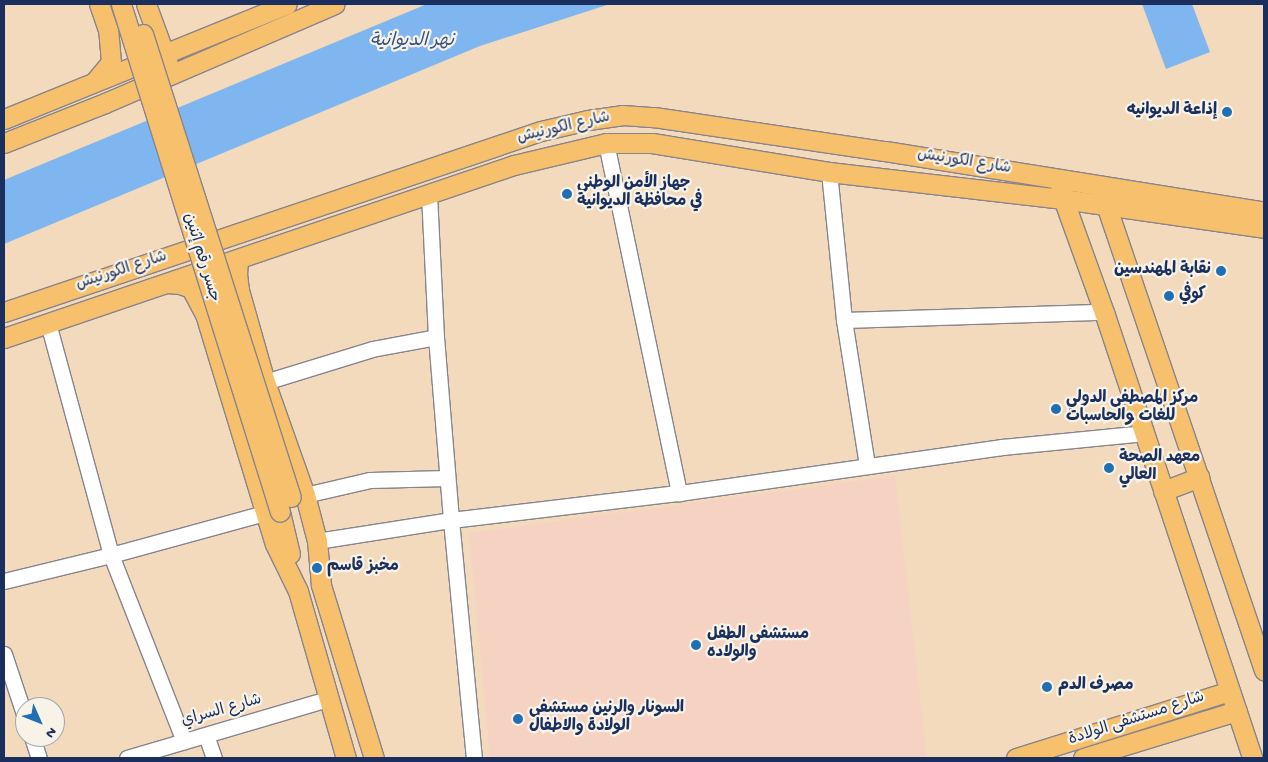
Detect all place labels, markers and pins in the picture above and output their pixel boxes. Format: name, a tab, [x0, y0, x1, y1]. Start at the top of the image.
place label: إذاعة الديوانيه	[1127, 102, 1217, 122]
marker: إذاعة الديوانيه	[1221, 106, 1233, 118]
place label: جهاز الأمن الوطني في محافظة الديوانية	[577, 175, 703, 213]
marker: جهاز الأمن الوطني في محافظة الديوانية	[561, 188, 573, 200]
place label: نقابة المهندسين	[1114, 261, 1211, 281]
marker: نقابة المهندسين	[1215, 265, 1227, 277]
place label: كوفي	[1179, 286, 1206, 306]
marker: كوفي	[1163, 290, 1175, 302]
place label: مركز المصطفى الدولي للغات والحاسبات	[1066, 390, 1198, 428]
marker: مركز المصطفى الدولي للغات والحاسبات	[1050, 403, 1062, 415]
place label: معهد الصحة العالي	[1119, 449, 1200, 487]
marker: معهد الصحة العالي	[1103, 462, 1115, 474]
place label: مخبز قاسم	[327, 558, 399, 578]
marker: مخبز قاسم	[311, 562, 323, 574]
place label: مستشفى الطفل والولاده	[707, 626, 809, 664]
marker: مستشفى الطفل والولاده	[689, 638, 703, 652]
place label: مصرف الدم	[1058, 677, 1133, 697]
marker: مصرف الدم	[1040, 680, 1054, 694]
place label: السونار والرنين مستشفى الولادة والاطفال	[529, 700, 684, 738]
marker: السونار والرنين مستشفى الولادة والاطفال	[511, 712, 525, 726]

